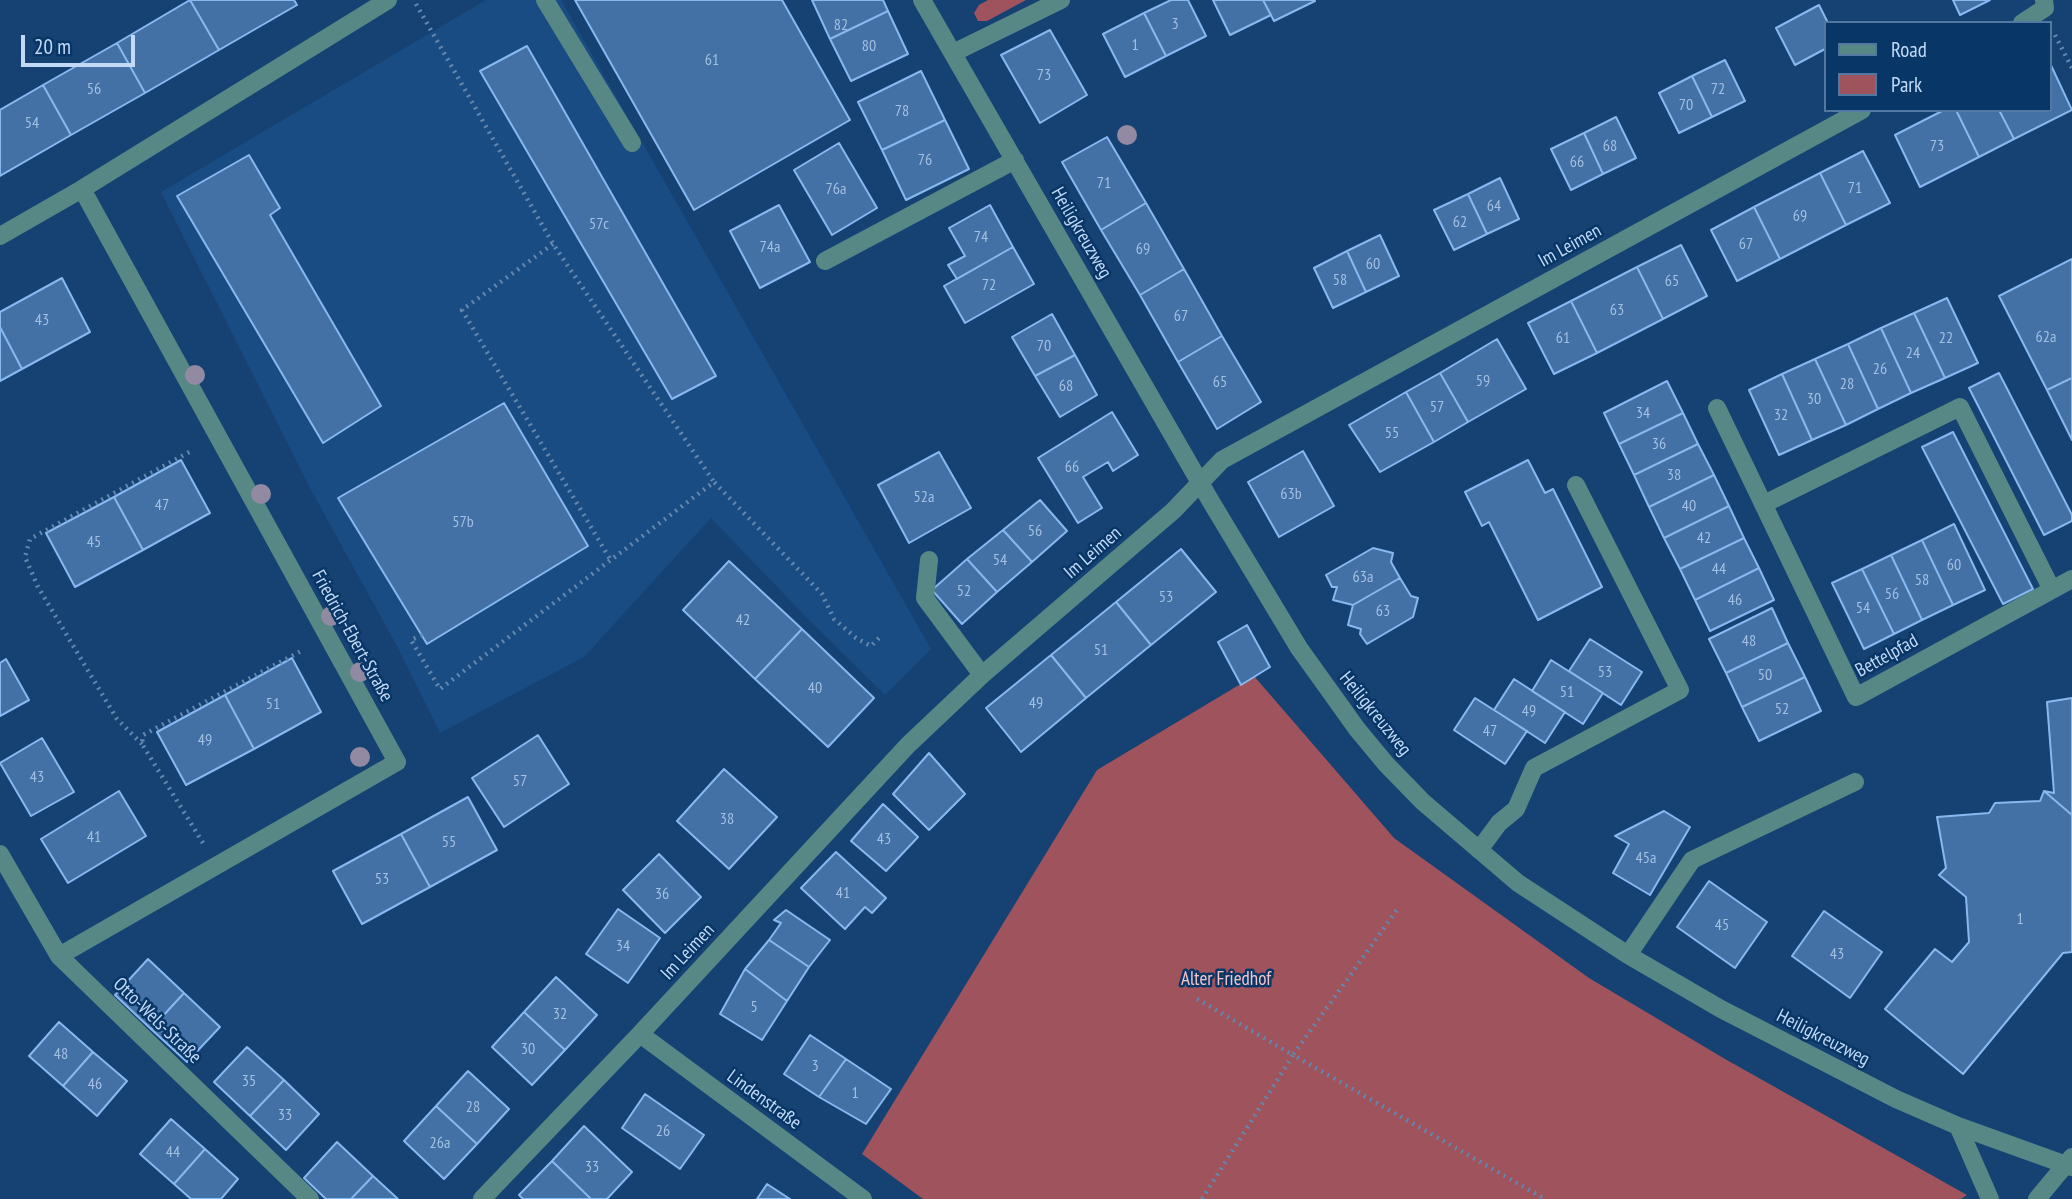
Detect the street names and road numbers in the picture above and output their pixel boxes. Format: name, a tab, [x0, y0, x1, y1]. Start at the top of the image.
street label: Heiligkreuzweg	[1046, 183, 1116, 283]
street label: Im Leimen	[1535, 219, 1605, 273]
street label: Im Leimen	[1060, 522, 1126, 584]
street label: Friedrich-Ebert-Straße	[306, 566, 398, 706]
street label: Bettelpfad	[1852, 630, 1922, 682]
street label: Heiligkreuzweg	[1334, 667, 1416, 761]
street label: Im Leimen	[656, 919, 720, 985]
street label: Otto-Wels-Straße	[108, 973, 206, 1069]
street label: Heiligkreuzweg	[1773, 1005, 1873, 1071]
street label: Lindenstraße	[722, 1065, 806, 1135]

